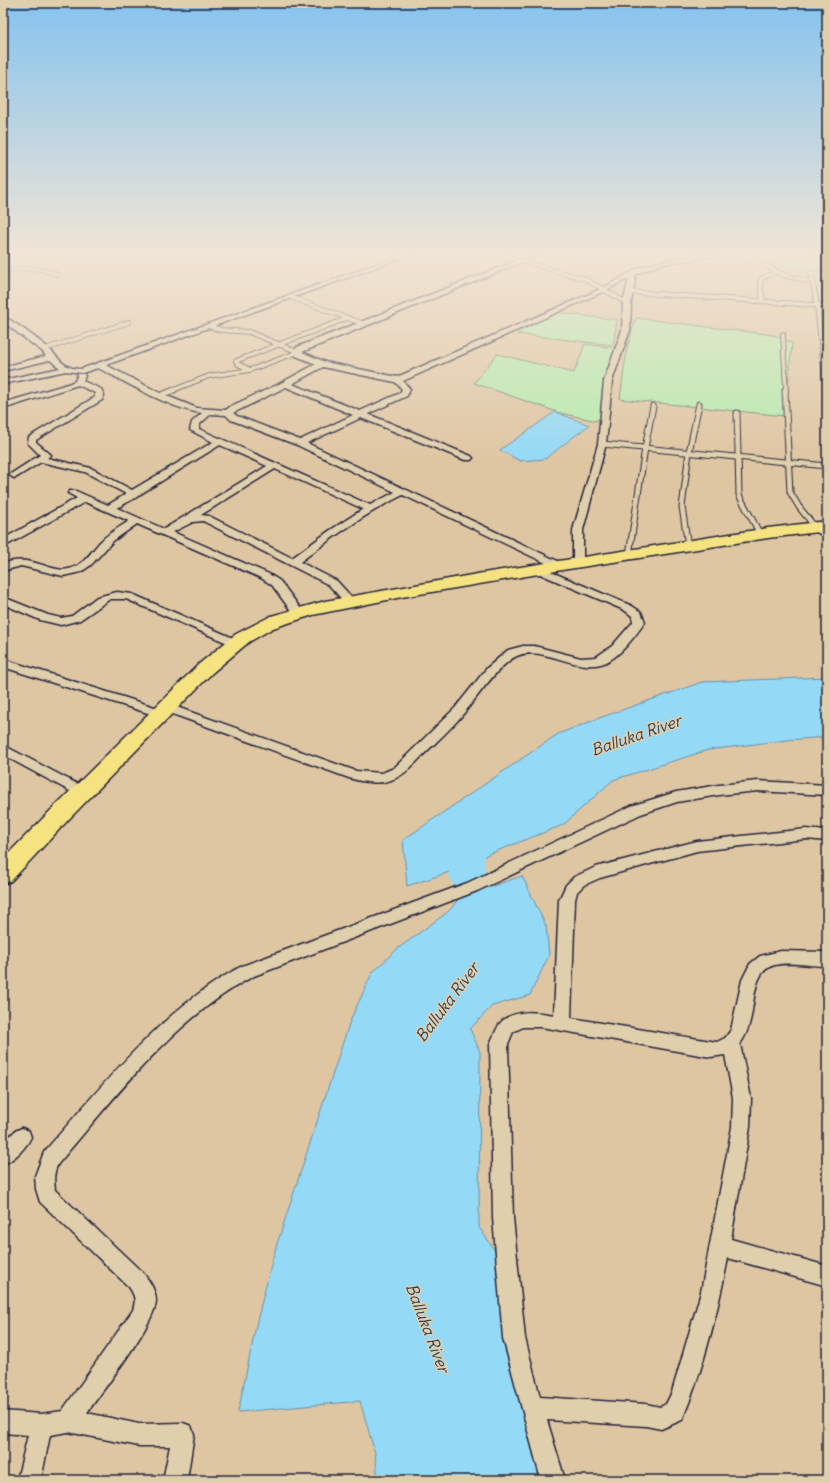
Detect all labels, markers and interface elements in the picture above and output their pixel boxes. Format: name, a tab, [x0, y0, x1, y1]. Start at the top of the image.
water label: Balluka River	[588, 709, 686, 760]
water label: Balluka River	[411, 957, 485, 1045]
water label: Balluka River	[402, 1281, 455, 1378]

